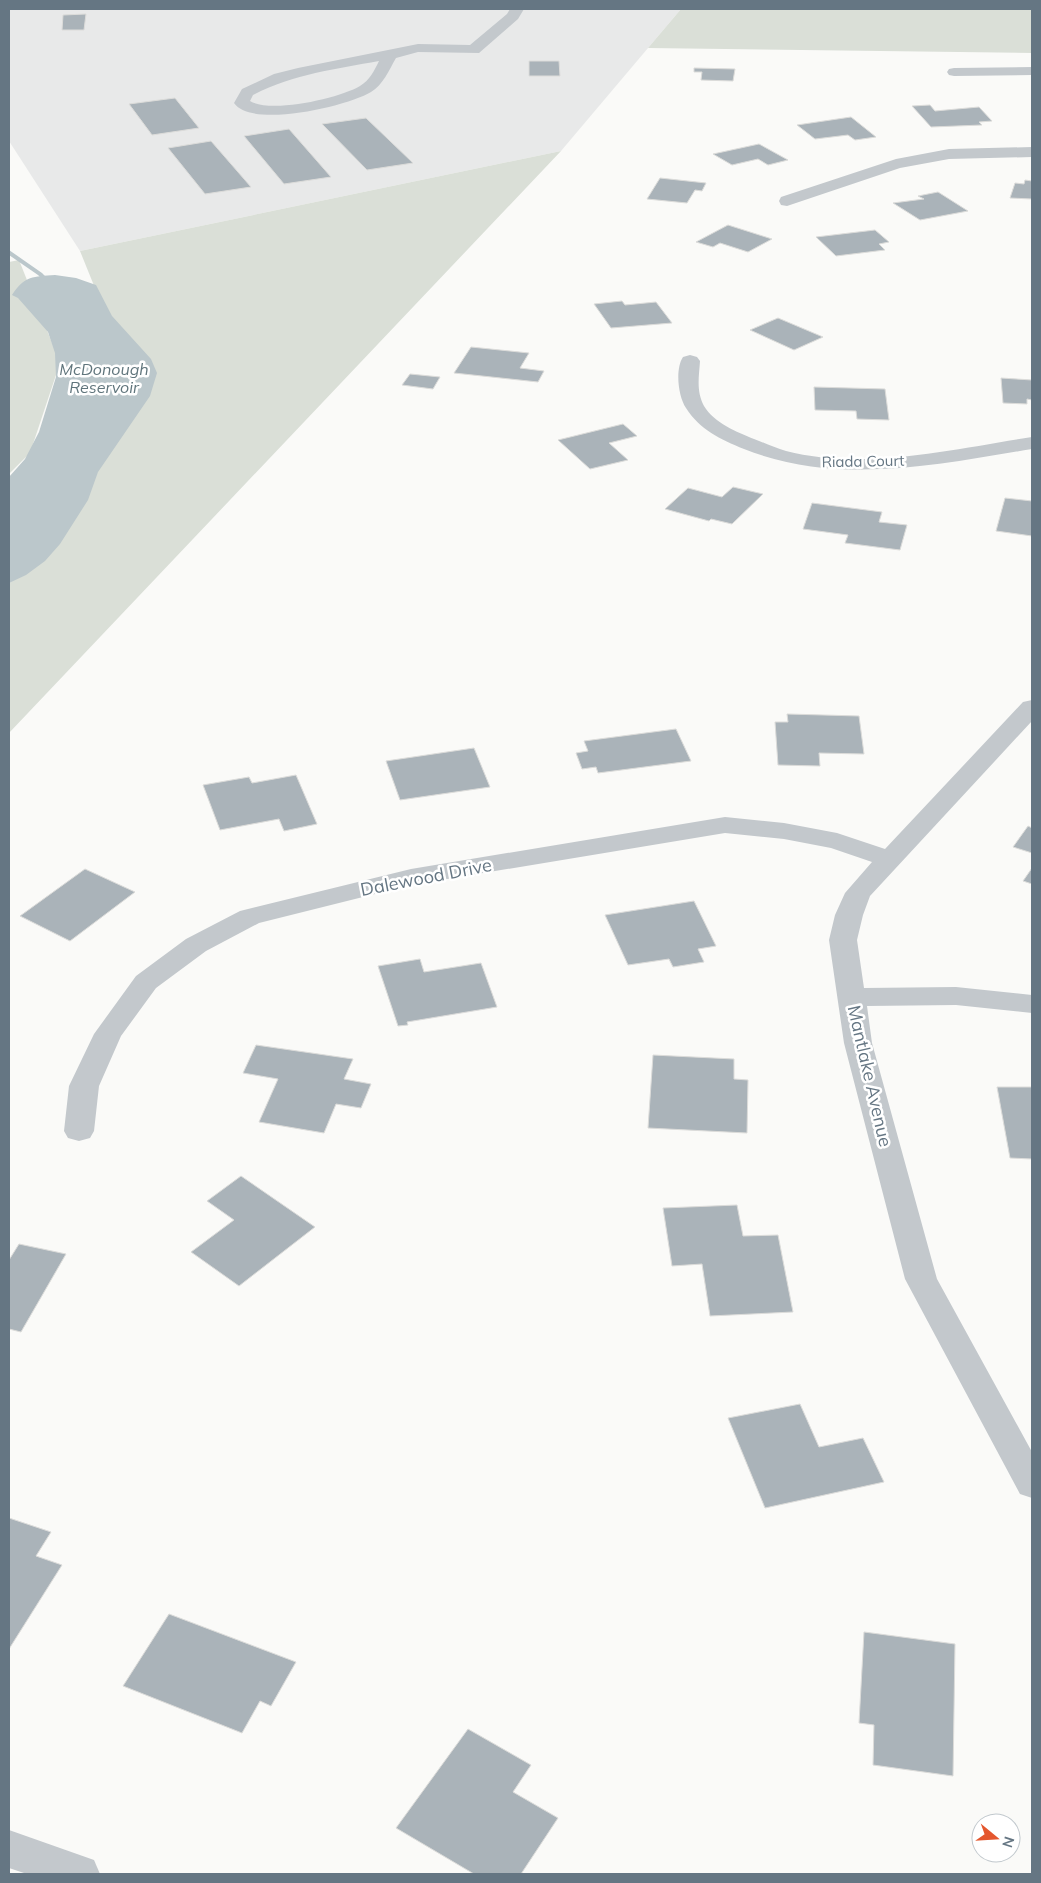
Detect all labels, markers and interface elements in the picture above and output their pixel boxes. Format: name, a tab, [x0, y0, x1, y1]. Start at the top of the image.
water label: McDonough Reservoir	[59, 359, 149, 397]
street label: Riada Court	[821, 451, 905, 471]
street label: Dalewood Drive	[358, 853, 494, 901]
street label: Mantlake Avenue	[843, 1003, 897, 1149]
north arrow	[971, 1813, 1021, 1863]
text: N	[998, 1834, 1019, 1850]

